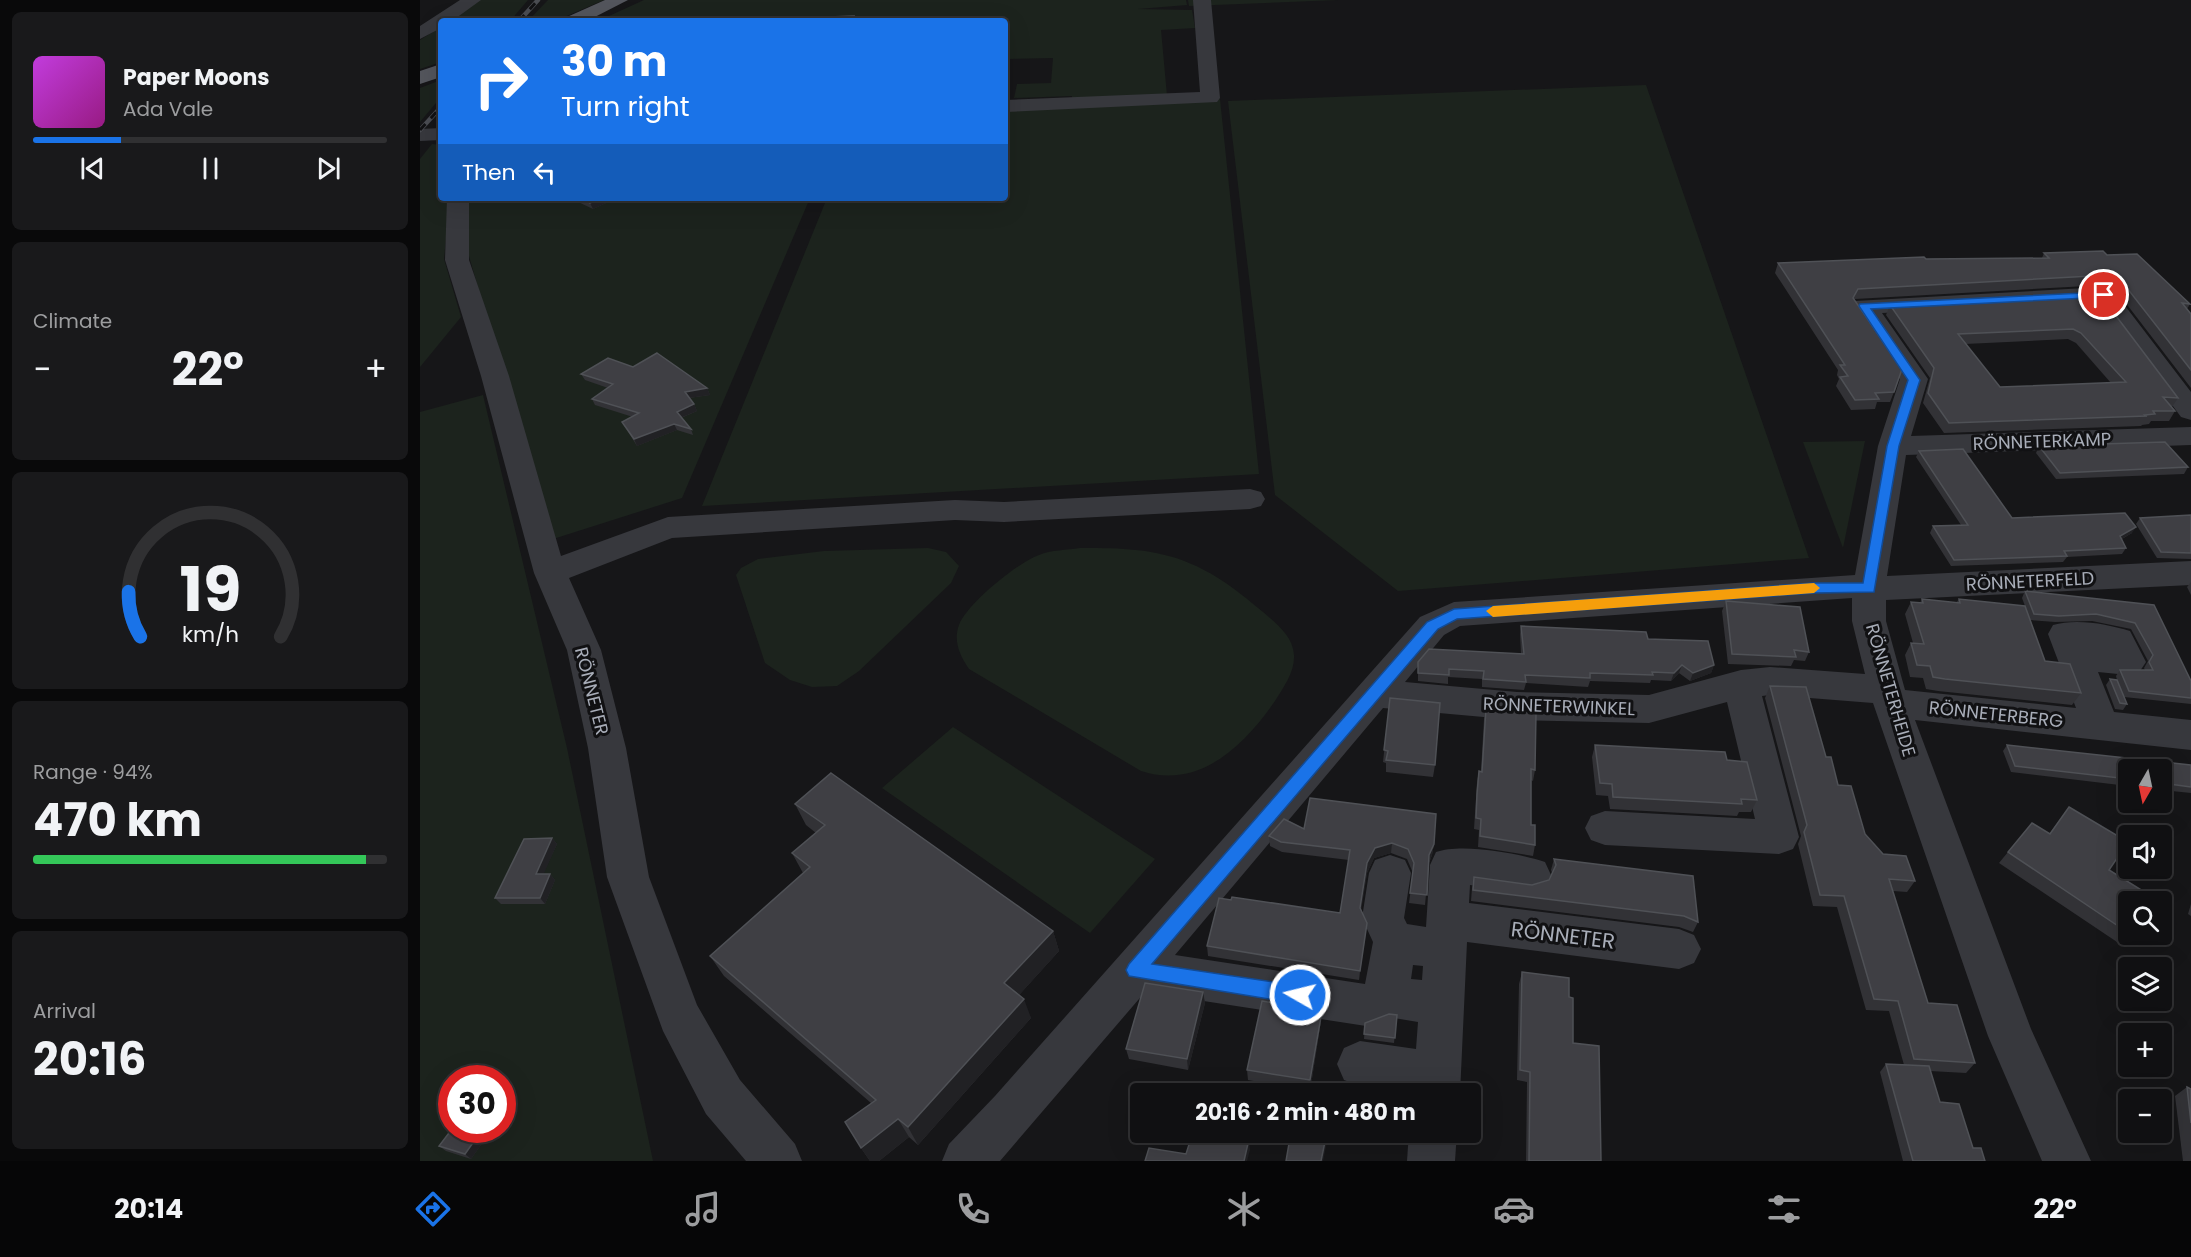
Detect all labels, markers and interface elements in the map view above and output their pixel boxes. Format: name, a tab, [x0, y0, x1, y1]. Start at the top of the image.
text: 30 m	[561, 32, 667, 91]
icon: right	[462, 42, 540, 120]
text: Paper Moons	[123, 62, 270, 93]
text: Turn right	[561, 88, 690, 125]
text: Ada Vale	[123, 95, 213, 123]
icon: previous	[76, 152, 109, 185]
icon: pause	[194, 152, 227, 185]
icon: next	[312, 152, 345, 185]
icon: left	[528, 156, 561, 189]
text: Then	[462, 157, 516, 188]
pin	[2078, 269, 2129, 320]
icon: arrive	[2087, 278, 2120, 311]
text: Climate	[33, 307, 112, 335]
text: 22°	[172, 338, 244, 401]
text: −	[33, 346, 51, 393]
text: +	[364, 346, 387, 393]
street label: RÖNNETERKAMP	[1972, 426, 2112, 456]
text: 19	[179, 546, 241, 634]
street label: RÖNNETERFELD	[1965, 565, 2095, 597]
text: km/h	[181, 620, 239, 651]
street label: RÖNNETERHEIDE	[1860, 620, 1922, 760]
street label: RÖNNETER	[569, 645, 615, 737]
street label: RÖNNETERWINKEL	[1483, 691, 1636, 721]
street label: RÖNNETERBERG	[1928, 695, 2064, 733]
text: Range · 94%	[33, 758, 153, 786]
north arrow	[2118, 759, 2172, 813]
map controls	[2118, 759, 2172, 1143]
text: 470 km	[33, 789, 202, 852]
button: sound	[2118, 825, 2172, 879]
button: search	[2118, 891, 2172, 945]
street label: RÖNNETER	[1509, 914, 1617, 956]
button: layers	[2118, 957, 2172, 1011]
position arrow	[1268, 963, 1332, 1027]
text: Arrival	[33, 997, 96, 1025]
button: +	[2118, 1023, 2172, 1077]
text: 20:16	[33, 1028, 146, 1091]
speed limit sign: 30	[438, 1065, 516, 1143]
button: −	[2118, 1089, 2172, 1143]
text: 20:16 · 2 min · 480 m	[1195, 1097, 1416, 1128]
icon: directions	[412, 1188, 454, 1230]
icon: music	[682, 1188, 724, 1230]
icon: phone	[952, 1188, 994, 1230]
icon: climate	[1223, 1188, 1265, 1230]
icon: car	[1493, 1188, 1535, 1230]
icon: filters	[1763, 1188, 1805, 1230]
text: 20:14	[114, 1190, 183, 1227]
text: 22°	[2033, 1190, 2077, 1227]

